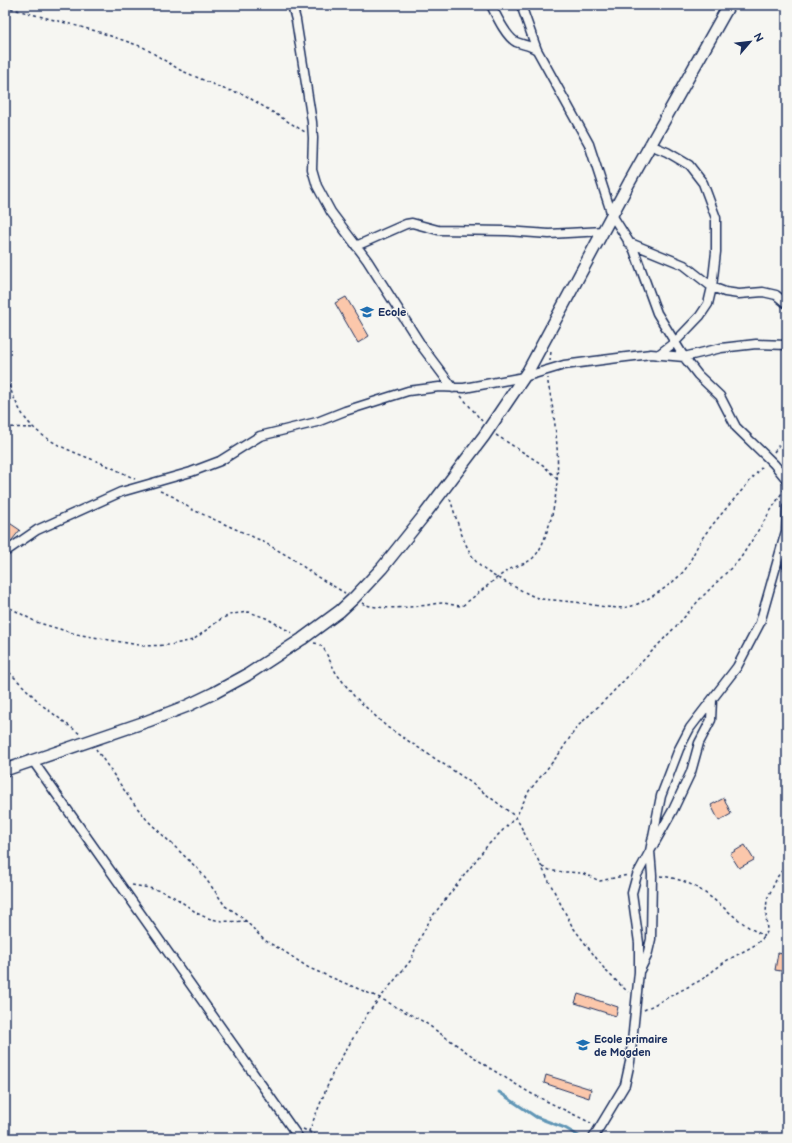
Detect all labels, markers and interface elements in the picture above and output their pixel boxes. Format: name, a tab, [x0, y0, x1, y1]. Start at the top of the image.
north arrow	[730, 22, 770, 62]
text: N	[751, 31, 766, 44]
school or university icon: Ecole	[359, 304, 375, 320]
place label: Ecole	[378, 306, 406, 319]
place label: Ecole primaire de Mogden	[594, 1033, 668, 1059]
school or university icon: Ecole primaire de Mogden	[575, 1037, 591, 1053]

